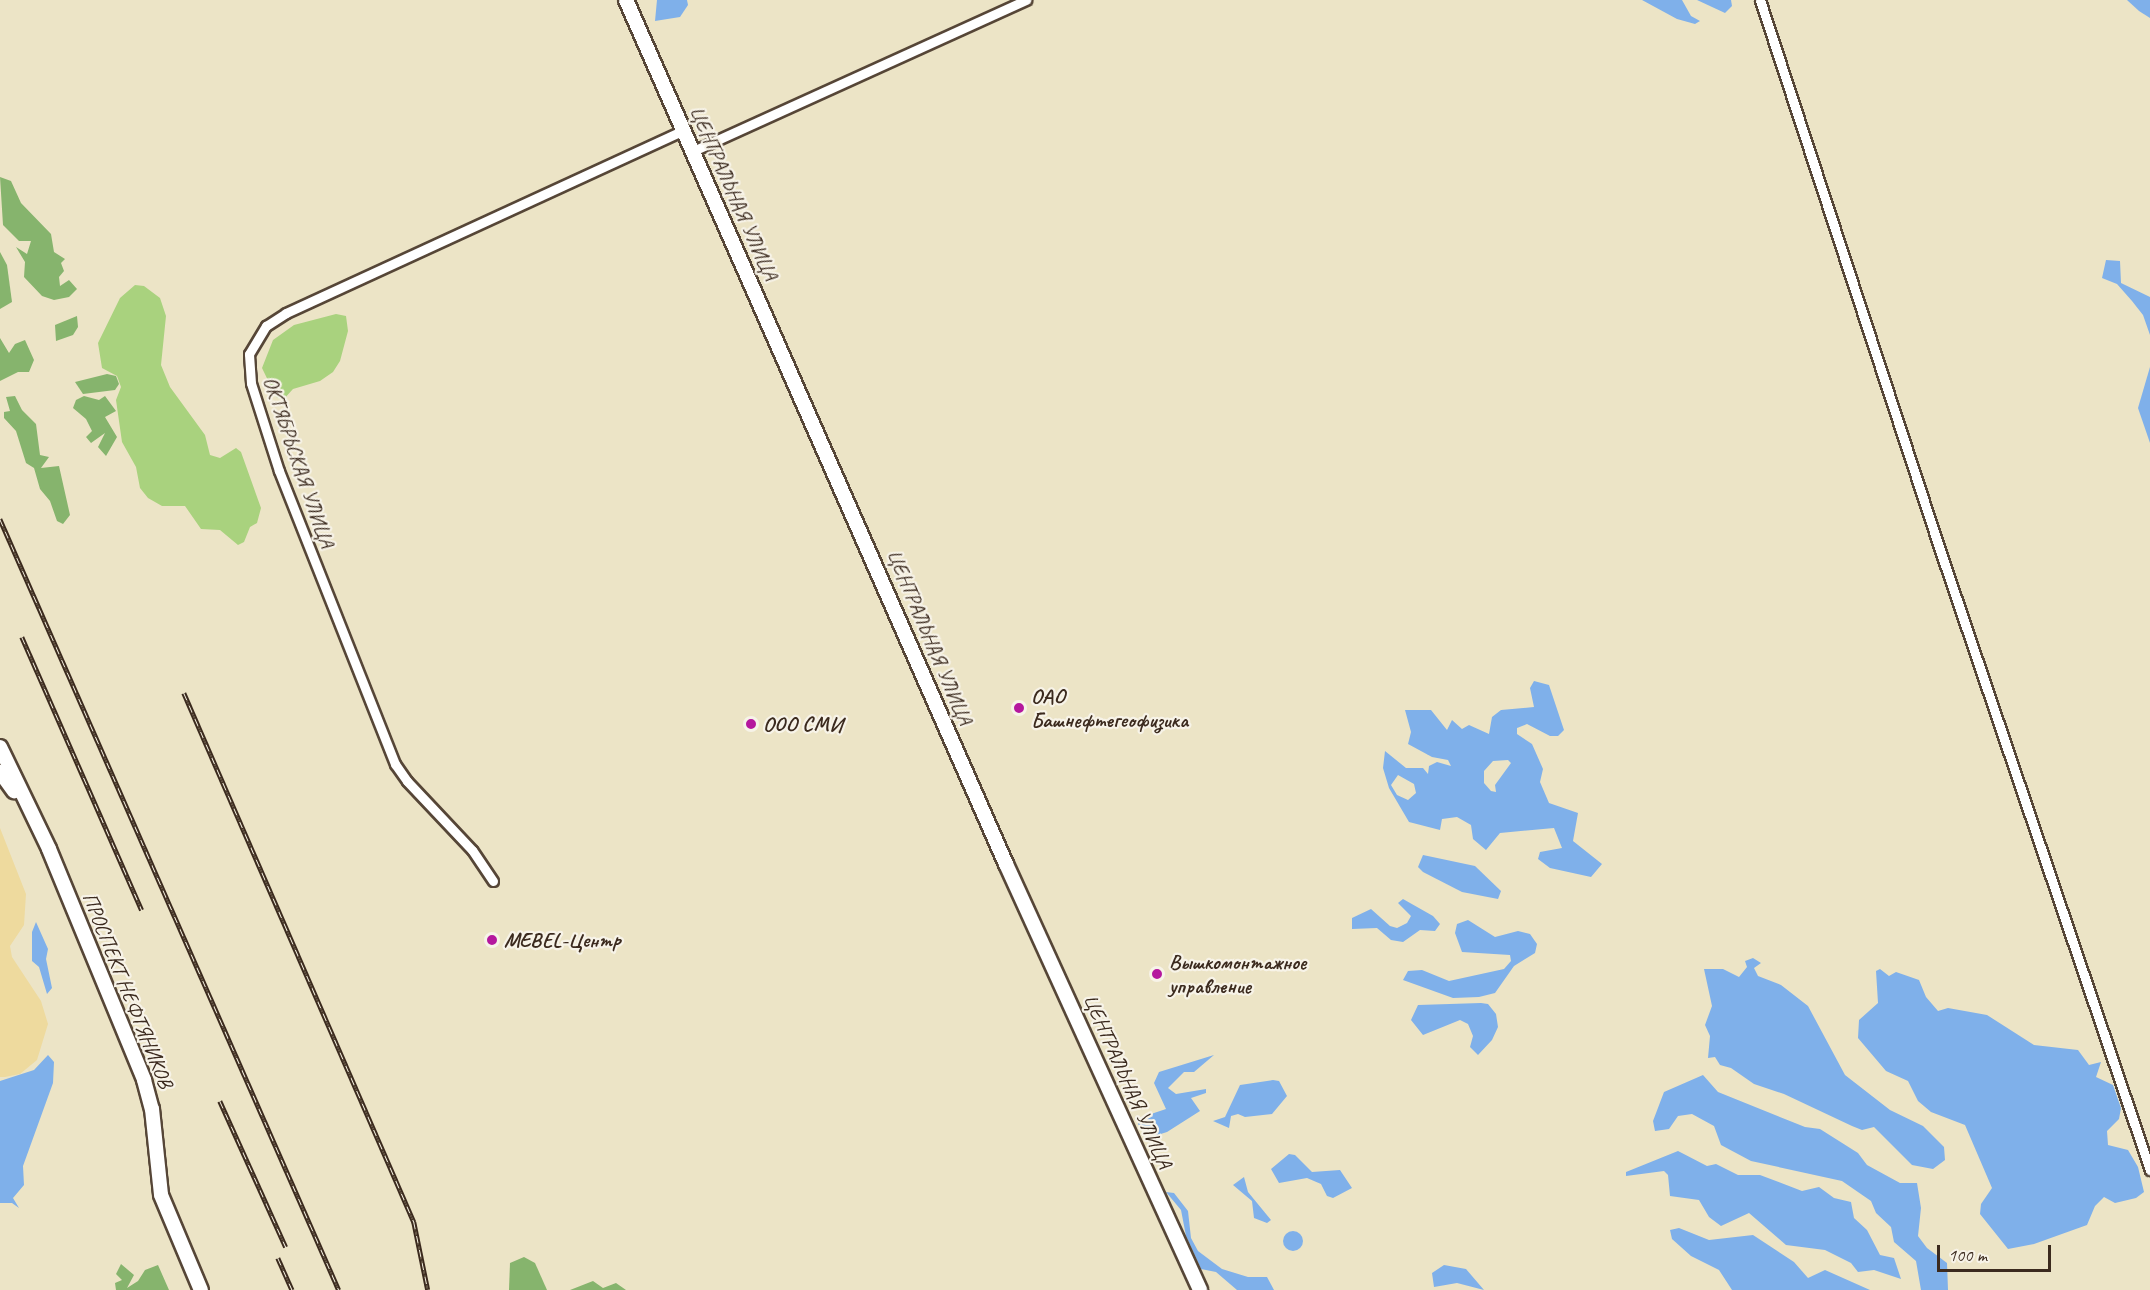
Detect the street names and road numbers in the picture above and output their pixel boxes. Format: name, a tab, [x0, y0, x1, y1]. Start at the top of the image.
street label: ЦЕНТРАЛЬНАЯ УЛИЦА	[684, 102, 784, 284]
street label: ОКТЯБРЬСКАЯ УЛИЦА	[258, 373, 340, 551]
street label: ЦЕНТРАЛЬНАЯ УЛИЦА	[882, 545, 978, 729]
street label: ПРОСПЕКТ НЕФТЯНИКОВ	[77, 889, 179, 1091]
street label: ЦЕНТРАЛЬНАЯ УЛИЦА	[1078, 990, 1178, 1172]

